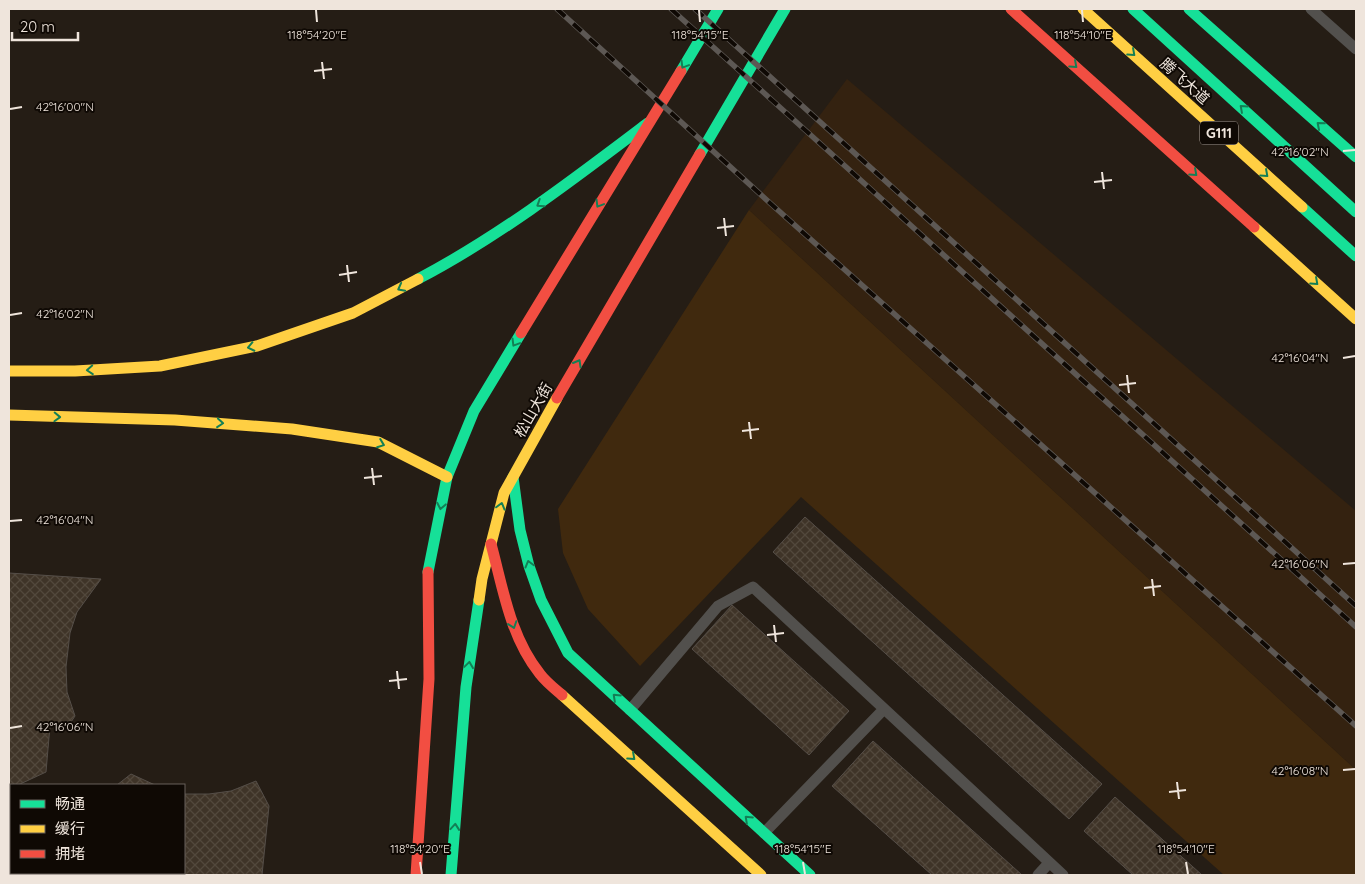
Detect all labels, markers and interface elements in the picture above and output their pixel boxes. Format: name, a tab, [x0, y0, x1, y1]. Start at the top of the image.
scale bar	[12, 10, 79, 42]
text: 20 m	[20, 17, 55, 36]
text: 118°54'20"E	[287, 27, 347, 42]
text: 118°54'15"E	[672, 27, 729, 42]
text: 118°54'10"E	[1054, 27, 1112, 42]
one-way arrow	[1126, 47, 1135, 56]
street label: 腾飞大道	[1156, 54, 1214, 108]
one-way arrow	[1068, 59, 1077, 68]
one-way arrow	[680, 60, 690, 69]
text: 42°16'00"N	[36, 99, 94, 114]
one-way arrow	[1239, 105, 1248, 114]
one-way arrow	[1316, 121, 1325, 130]
road number: G111	[1200, 122, 1238, 144]
text: 42°16'02"N	[1271, 144, 1329, 159]
one-way arrow	[1189, 168, 1198, 177]
one-way arrow	[1260, 168, 1269, 177]
one-way arrow	[537, 198, 546, 207]
one-way arrow	[596, 199, 606, 208]
one-way arrow	[1310, 276, 1319, 285]
one-way arrow	[397, 282, 406, 292]
text: 42°16'02"N	[36, 306, 94, 321]
one-way arrow	[512, 338, 522, 347]
one-way arrow	[246, 341, 255, 352]
text: 42°16'04"N	[1272, 350, 1328, 365]
one-way arrow	[571, 359, 581, 368]
one-way arrow	[86, 364, 94, 375]
street label: 松山大街	[510, 379, 556, 441]
one-way arrow	[54, 411, 62, 422]
one-way arrow	[216, 418, 224, 429]
one-way arrow	[376, 438, 384, 448]
one-way arrow	[436, 501, 447, 510]
one-way arrow	[495, 501, 506, 510]
text: 42°16'04"N	[37, 512, 93, 527]
text: 42°16'06"N	[1271, 556, 1329, 571]
one-way arrow	[524, 560, 534, 568]
one-way arrow	[507, 620, 517, 629]
one-way arrow	[464, 660, 474, 669]
one-way arrow	[612, 694, 621, 703]
text: 42°16'06"N	[36, 719, 94, 734]
one-way arrow	[626, 752, 635, 761]
text: 42°16'08"N	[1271, 763, 1329, 778]
legend	[10, 784, 185, 874]
text: 畅通	[55, 794, 85, 813]
one-way arrow	[745, 816, 754, 825]
text: 缓行	[55, 819, 85, 838]
one-way arrow	[449, 822, 460, 830]
text: 118°54'20"E	[390, 841, 450, 856]
text: 118°54'15"E	[775, 841, 832, 856]
text: 118°54'10"E	[1157, 841, 1215, 856]
text: 拥堵	[55, 844, 85, 863]

